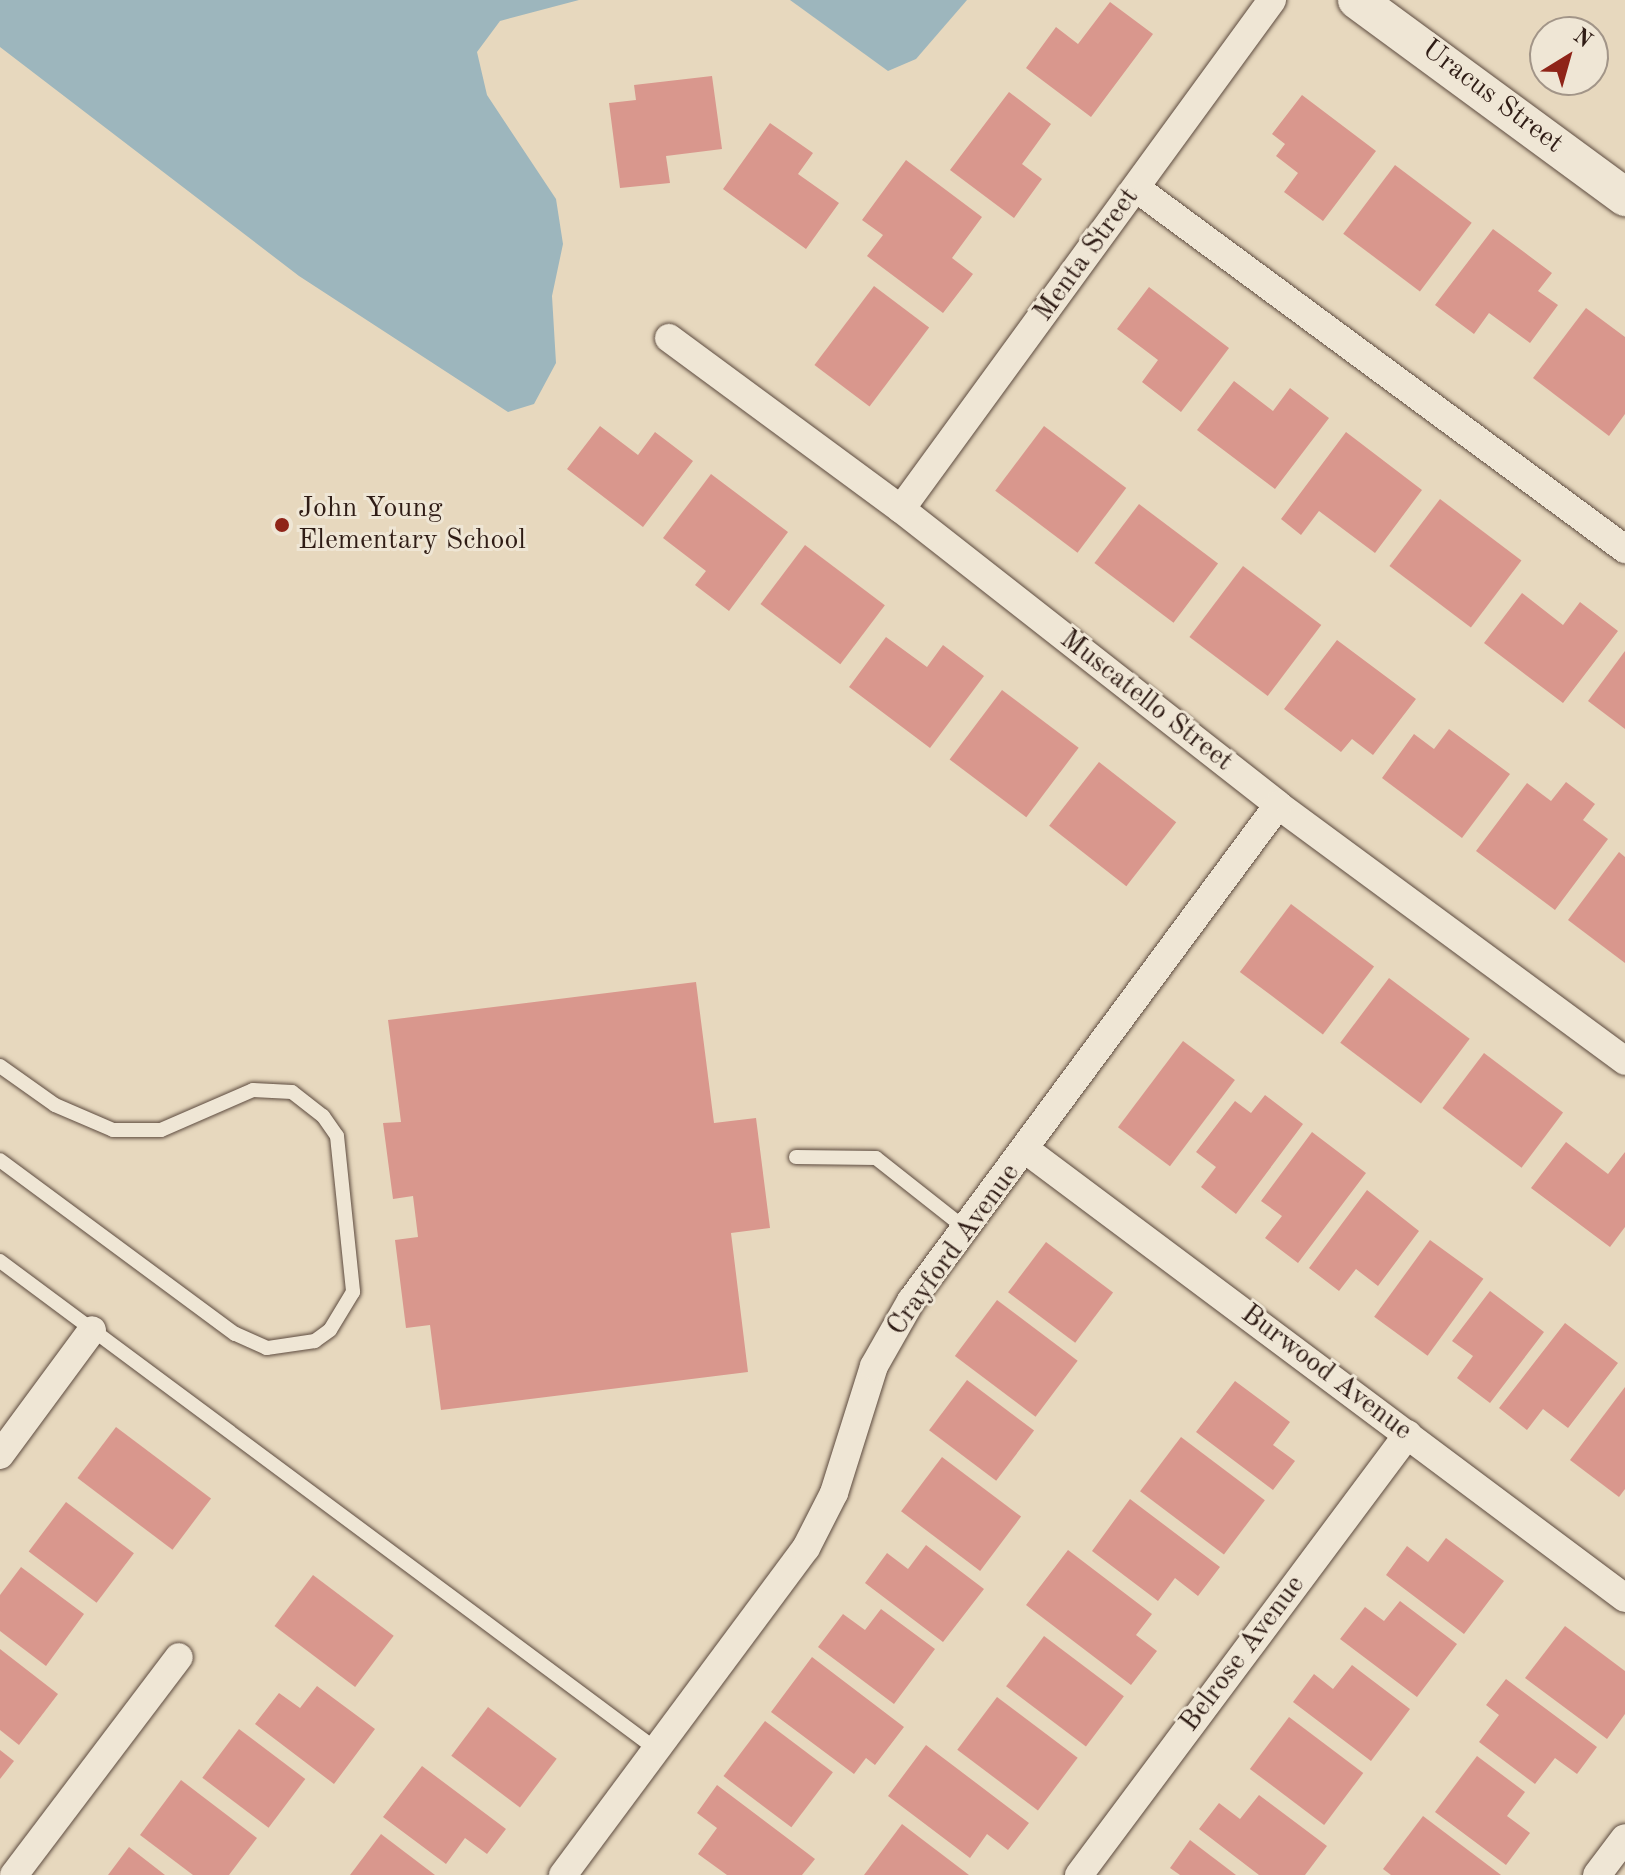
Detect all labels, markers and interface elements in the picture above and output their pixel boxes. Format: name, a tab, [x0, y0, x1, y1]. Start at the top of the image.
north arrow	[1529, 16, 1609, 96]
text: N	[1569, 25, 1596, 52]
street label: Uracus Street	[1415, 33, 1569, 161]
street label: Menta Street	[1027, 182, 1147, 328]
place label: John Young Elementary School	[298, 492, 526, 558]
marker: John Young Elementary School	[273, 516, 291, 534]
street label: Muscatello Street	[1053, 623, 1239, 779]
street label: Crayford Avenue	[880, 1157, 1028, 1343]
street label: Burwood Avenue	[1234, 1298, 1418, 1448]
street label: Belrose Avenue	[1173, 1569, 1313, 1739]

